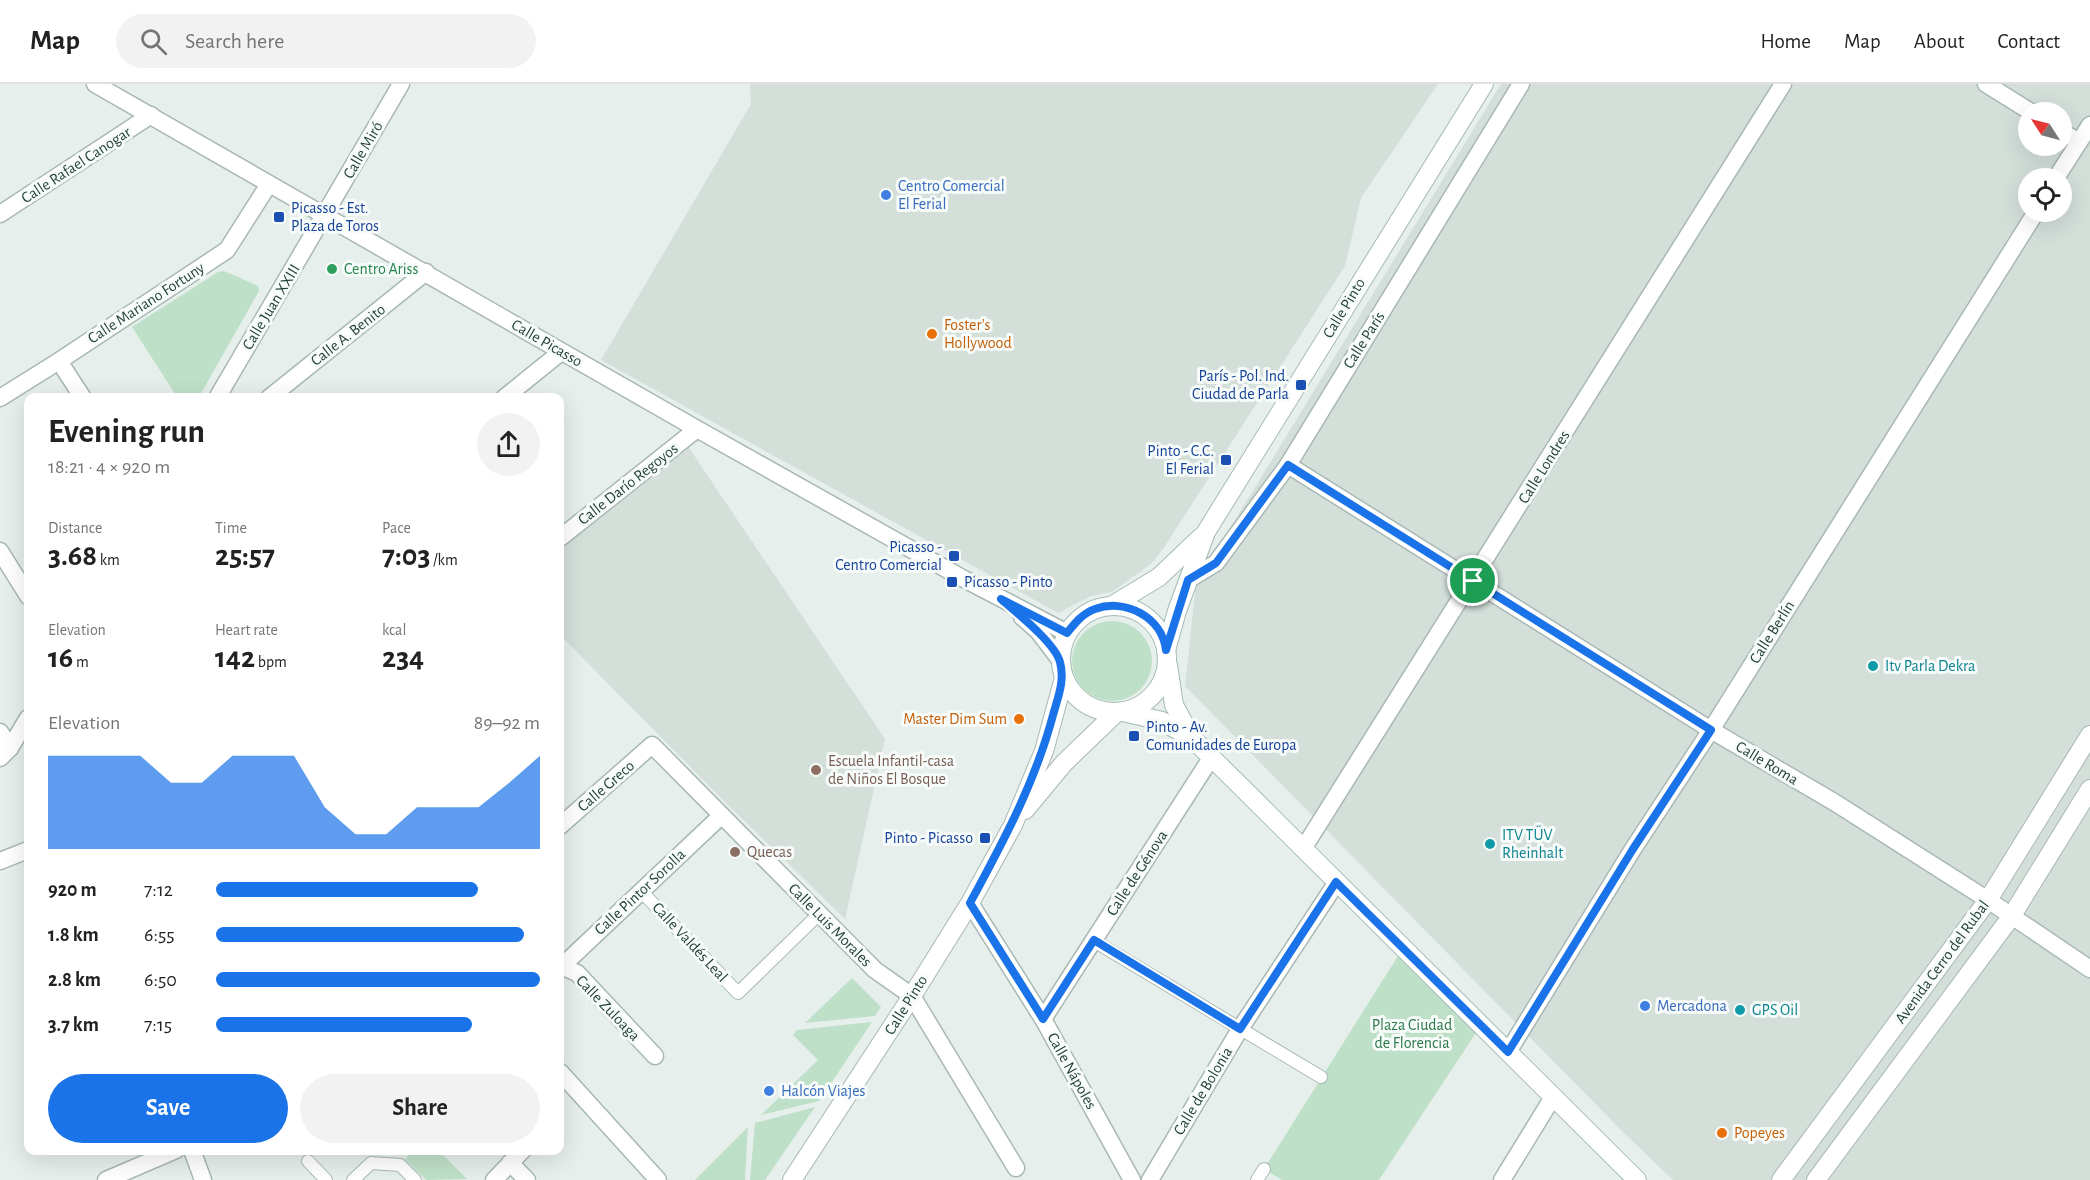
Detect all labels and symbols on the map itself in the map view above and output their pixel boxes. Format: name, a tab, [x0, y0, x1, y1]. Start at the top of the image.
north arrow	[2018, 102, 2072, 156]
street label: Calle Miró	[340, 119, 386, 181]
street label: Calle Rafael Canogar	[18, 123, 134, 206]
place label: Centro Comercial El Ferial	[898, 178, 1005, 212]
marker: Centro Comercial El Ferial	[879, 188, 893, 202]
place label: Picasso - Est. Plaza de Toros	[291, 200, 379, 234]
marker: Picasso - Est. Plaza de Toros	[272, 210, 286, 224]
street label: Calle Mariano Fortuny	[85, 259, 208, 347]
street label: Calle Juan XXIII	[239, 261, 303, 353]
place label: Centro Ariss	[344, 261, 418, 277]
marker: Centro Ariss	[325, 262, 339, 276]
street label: Calle Pinto	[1320, 275, 1368, 341]
street label: Calle A. Benito	[308, 301, 388, 369]
street label: Calle París	[1340, 309, 1388, 371]
street label: Calle Picasso	[509, 316, 585, 370]
place label: Foster's Hollywood	[944, 317, 1012, 352]
marker: Foster's Hollywood	[925, 327, 939, 341]
place label: París - Pol. Ind. Ciudad de Parla	[1192, 368, 1289, 402]
marker: París - Pol. Ind. Ciudad de Parla	[1294, 378, 1308, 392]
street label: Calle Londres	[1515, 428, 1573, 506]
street label: Calle Darío Regoyos	[575, 440, 682, 529]
place label: Pinto - C.C. El Ferial	[1147, 443, 1214, 477]
marker: Pinto - C.C. El Ferial	[1219, 453, 1233, 467]
place label: Picasso - Centro Comercial	[835, 539, 942, 573]
marker: Picasso - Centro Comercial	[947, 549, 961, 563]
pin	[1447, 555, 1498, 606]
place label: Picasso - Pinto	[964, 574, 1053, 590]
marker: Picasso - Pinto	[945, 575, 959, 589]
street label: Calle Berlín	[1746, 598, 1798, 666]
place label: Itv Parla Dekra	[1885, 658, 1975, 674]
marker: Itv Parla Dekra	[1866, 659, 1880, 673]
place label: Master Dim Sum	[903, 711, 1007, 727]
marker: Master Dim Sum	[1012, 712, 1026, 726]
place label: Pinto - Av. Comunidades de Europa	[1146, 719, 1297, 753]
marker: Pinto - Av. Comunidades de Europa	[1127, 729, 1141, 743]
street label: Calle Roma	[1733, 738, 1801, 788]
place label: Escuela Infantil-casa de Niños El Bosque	[828, 753, 954, 787]
street label: Calle Greco	[575, 757, 638, 815]
marker: Escuela Infantil-casa de Niños El Bosque	[809, 763, 823, 777]
place label: ITV TÜV Rheinhalt	[1502, 825, 1563, 861]
street label: Calle de Génova	[1103, 827, 1171, 919]
place label: Pinto - Picasso	[884, 830, 973, 846]
marker: Pinto - Picasso	[978, 831, 992, 845]
marker: ITV TÜV Rheinhalt	[1483, 837, 1497, 851]
place label: Quecas	[747, 844, 792, 861]
marker: Quecas	[728, 845, 742, 859]
street label: Calle Pintor Sorolla	[592, 846, 688, 938]
street label: Calle Luis Morales	[785, 880, 875, 970]
street label: Avenida Cerro del Rubal	[1892, 897, 1992, 1027]
street label: Calle Valdés Leal	[649, 899, 731, 985]
street label: Calle Zuloaga	[573, 972, 643, 1044]
street label: Calle Pinto	[882, 972, 931, 1038]
place label: Mercadona	[1657, 998, 1727, 1014]
marker: Mercadona	[1638, 999, 1652, 1013]
place label: GPS Oil	[1752, 1002, 1798, 1018]
marker: GPS Oil	[1733, 1003, 1747, 1017]
park label: Plaza Ciudad de Florencia	[1372, 1017, 1452, 1051]
street label: Calle Nápoles	[1044, 1030, 1100, 1112]
street label: Calle de Bolonia	[1171, 1044, 1235, 1138]
place label: Halcón Viajes	[781, 1083, 866, 1100]
marker: Halcón Viajes	[762, 1084, 776, 1098]
place label: Popeyes	[1734, 1125, 1785, 1142]
marker: Popeyes	[1715, 1126, 1729, 1140]

